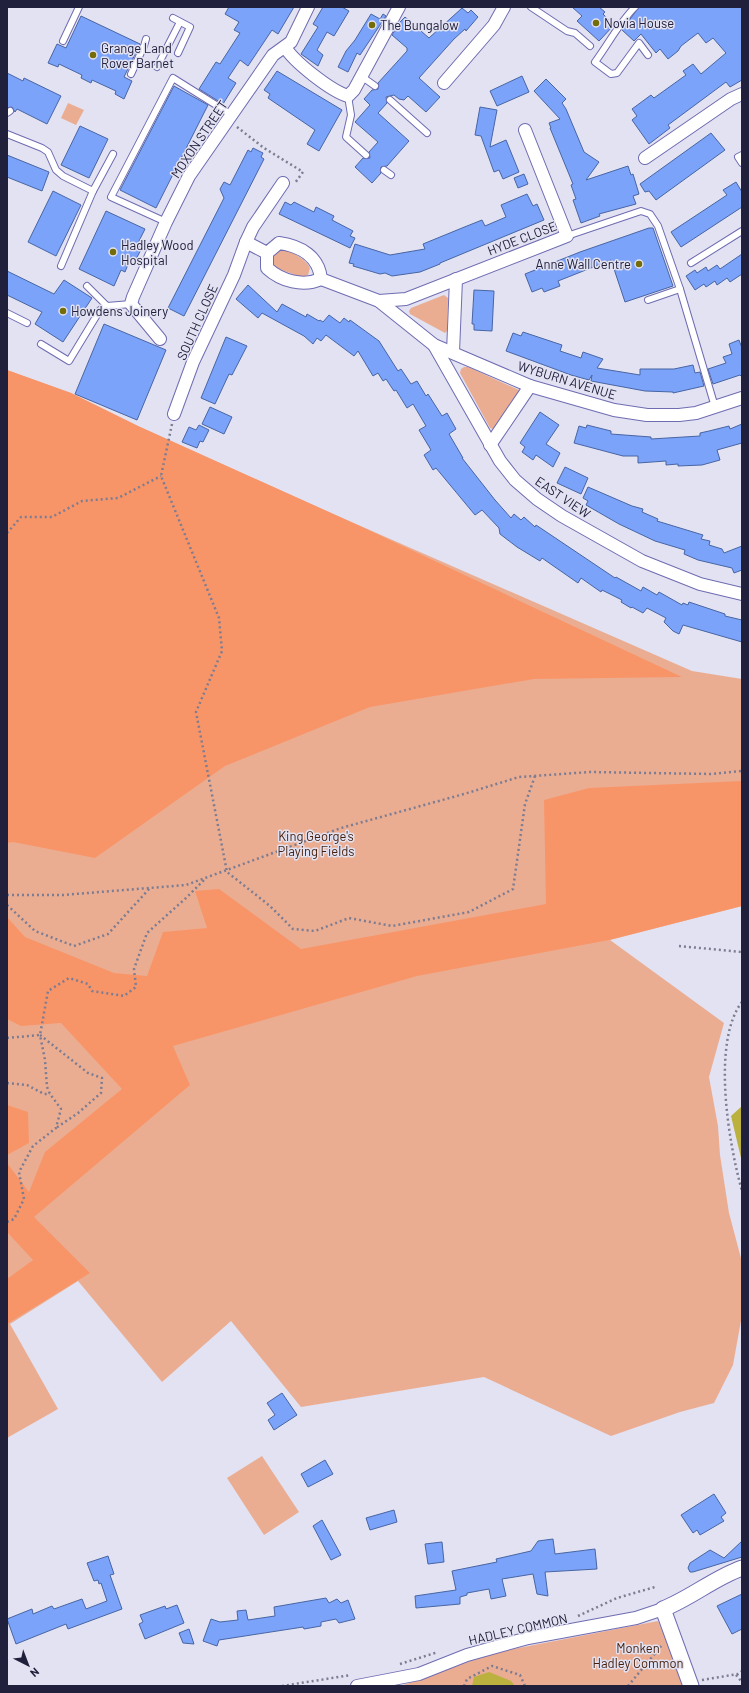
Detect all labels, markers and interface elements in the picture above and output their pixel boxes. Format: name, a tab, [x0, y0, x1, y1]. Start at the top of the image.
place label: Novia House	[604, 15, 674, 31]
place label: The Bungalow	[380, 17, 459, 33]
marker: Novia House	[591, 18, 601, 28]
marker: The Bungalow	[367, 20, 377, 30]
place label: Grange Land Rover Barnet	[101, 40, 174, 71]
marker: Grange Land Rover Barnet	[88, 50, 98, 60]
street label: MOXON STREET	[167, 97, 231, 181]
street label: HYDE CLOSE	[485, 217, 559, 259]
place label: Hadley Wood Hospital	[121, 237, 194, 268]
marker: Hadley Wood Hospital	[108, 247, 118, 257]
place label: Anne Wall Centre	[536, 256, 631, 272]
marker: Anne Wall Centre	[634, 259, 644, 269]
street label: SOUTH CLOSE	[173, 281, 221, 362]
place label: Howdens Joinery	[71, 303, 168, 319]
marker: Howdens Joinery	[58, 306, 68, 316]
street label: WYBURN AVENUE	[516, 357, 618, 403]
street label: EAST VIEW	[532, 473, 594, 522]
park label: King George's Playing Fields	[277, 828, 355, 859]
street label: HADLEY COMMON	[467, 1610, 569, 1648]
park label: Monken Hadley Common	[592, 1640, 684, 1671]
north arrow	[8, 1645, 48, 1685]
text: N	[28, 1666, 42, 1680]

